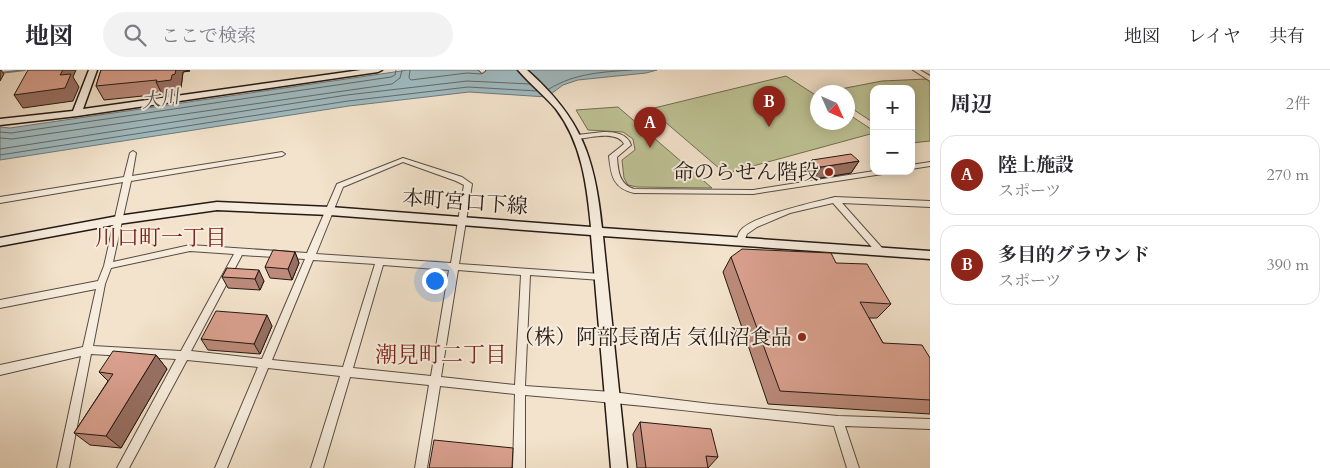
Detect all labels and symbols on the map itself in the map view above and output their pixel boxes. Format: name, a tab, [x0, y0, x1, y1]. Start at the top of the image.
water label: 大川	[140, 83, 183, 115]
north arrow	[810, 85, 855, 130]
pin: B	[753, 86, 785, 127]
pin: A	[634, 107, 666, 148]
place label: 命のらせん階段	[673, 158, 819, 187]
marker: 命のらせん階段	[823, 166, 835, 178]
street label: 本町宮口下線	[401, 184, 529, 221]
district label: 川口町一丁目	[95, 223, 227, 253]
your location	[422, 268, 448, 294]
place label: （株）阿部長商店 気仙沼食品	[513, 323, 792, 352]
marker: （株）阿部長商店 気仙沼食品	[796, 331, 808, 343]
district label: 潮見町二丁目	[375, 340, 507, 370]

